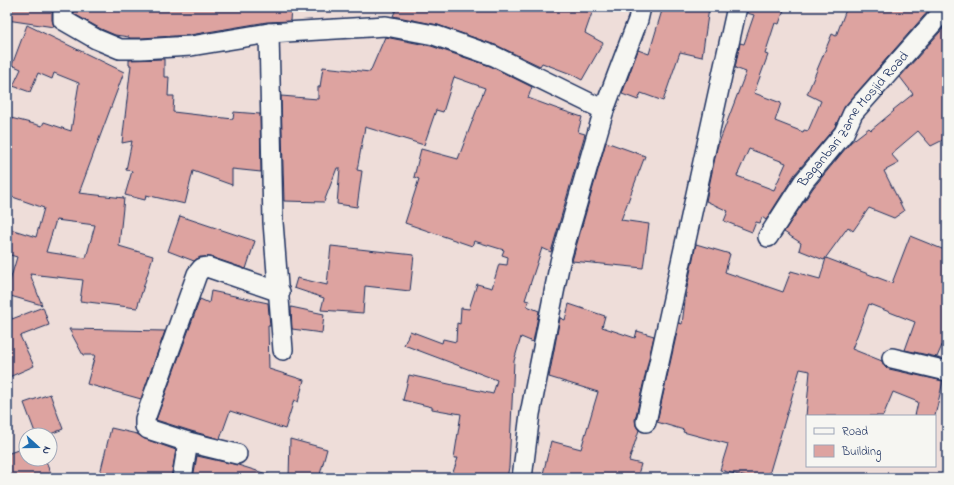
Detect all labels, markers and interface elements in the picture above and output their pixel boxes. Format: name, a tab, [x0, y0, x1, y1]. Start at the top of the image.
street label: Baganbari Zame Mosjid Road	[792, 46, 914, 192]
legend	[806, 415, 936, 467]
text: Road	[842, 423, 868, 441]
north arrow	[18, 427, 58, 467]
text: Building	[841, 443, 881, 462]
text: N	[38, 444, 55, 457]

